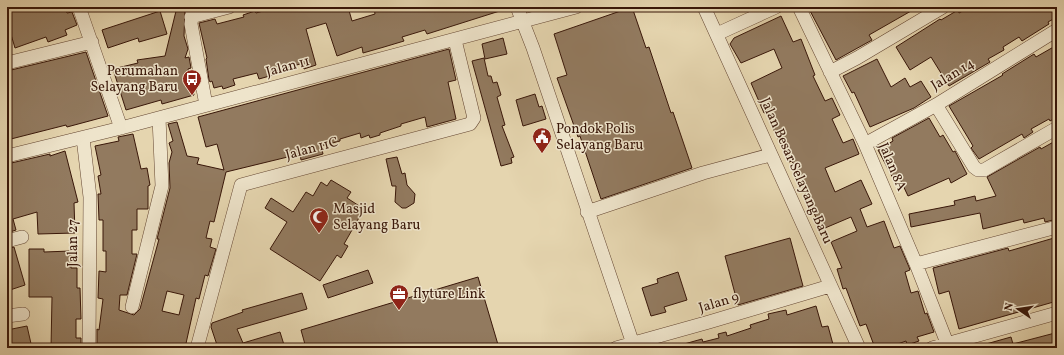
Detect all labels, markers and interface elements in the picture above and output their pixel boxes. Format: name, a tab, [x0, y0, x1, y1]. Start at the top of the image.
street label: Jalan 11	[264, 52, 312, 82]
street label: Jalan 14	[928, 55, 978, 95]
place label: Perumahan Selayang Baru	[91, 62, 178, 97]
bus stop icon: Perumahan Selayang Baru	[181, 68, 203, 96]
street label: Jalan Besar Selayang Baru	[755, 95, 837, 247]
place label: Pondok Polis Selayang Baru	[556, 120, 644, 155]
public building icon: Pondok Polis Selayang Baru	[531, 126, 553, 154]
street label: Jalan 11C	[284, 133, 340, 165]
street label: Jalan 8A	[873, 140, 911, 194]
place label: Masjid Selayang Baru	[333, 200, 421, 235]
mosque icon: Masjid Selayang Baru	[308, 206, 330, 234]
street label: Jalan 27	[64, 219, 83, 267]
office icon: flyture Link	[388, 283, 410, 311]
place label: flyture Link	[413, 285, 486, 304]
street label: Jalan 9	[697, 288, 741, 318]
north arrow	[998, 289, 1038, 329]
text: N	[1002, 302, 1018, 313]

